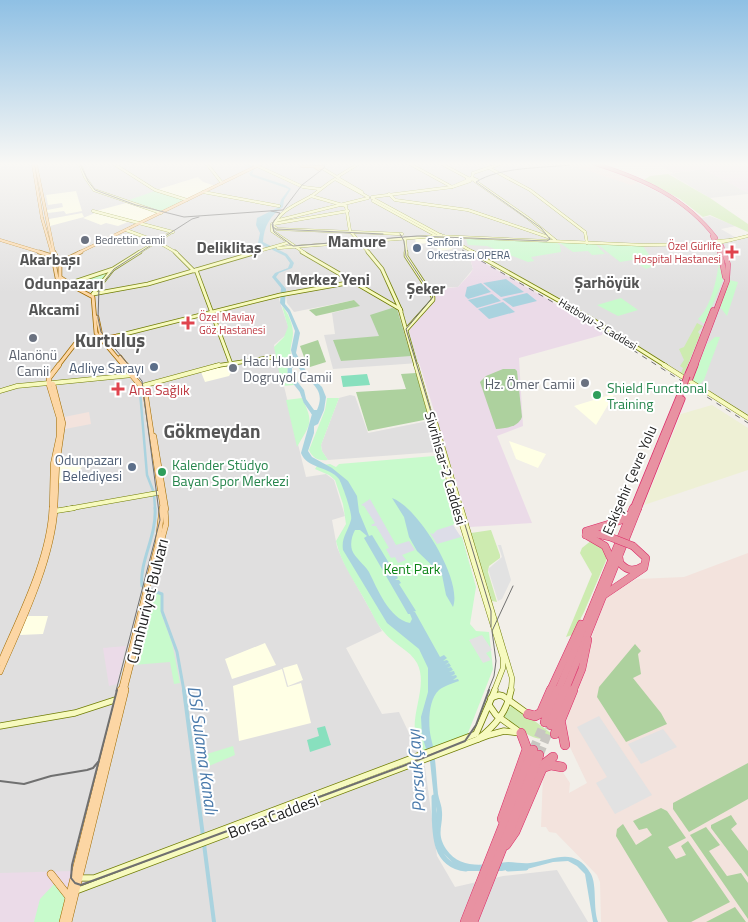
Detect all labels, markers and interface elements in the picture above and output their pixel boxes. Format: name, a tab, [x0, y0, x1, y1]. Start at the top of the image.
district label: Mamure	[328, 229, 386, 253]
place label: Bedrettin camii	[95, 232, 165, 248]
marker: Bedrettin camii	[79, 234, 91, 246]
place label: Senfoni Orkestrası OPERA	[427, 234, 511, 263]
district label: Deliklitaş	[196, 235, 262, 259]
place label: Özel Gürlife Hospital Hastanesi	[634, 238, 721, 267]
marker: Senfoni Orkestrası OPERA	[411, 242, 423, 254]
marker: Özel Gürlife Hospital Hastanesi	[725, 245, 739, 259]
district label: Akarbaşı	[20, 247, 80, 271]
district label: Merkez Yeni	[286, 267, 370, 291]
district label: Şarhöyük	[574, 270, 640, 294]
district label: Odunpazarı	[24, 271, 104, 295]
district label: Şeker	[406, 276, 446, 300]
street label: Hatboyu-2 Caddesi	[556, 294, 640, 354]
district label: Akcami	[29, 297, 79, 321]
place label: Özel Maviay Göz Hastanesi	[199, 309, 265, 338]
marker: Özel Maviay Göz Hastanesi	[181, 316, 195, 330]
district label: Kurtuluş	[75, 325, 145, 354]
marker: Alanönü Camii	[27, 332, 39, 344]
place label: Alanönü Camii	[9, 344, 57, 381]
place label: Haci Hulusi Dogruyol Camii	[243, 350, 332, 387]
place label: Adliye Sarayı	[69, 357, 144, 378]
marker: Adliye Sarayı	[148, 361, 160, 373]
marker: Haci Hulusi Dogruyol Camii	[227, 362, 239, 374]
place label: Hz. Ömer Camii	[485, 373, 575, 394]
marker: Hz. Ömer Camii	[579, 377, 591, 389]
place label: Shield Functional Training	[607, 377, 707, 414]
place label: Ana Sağlık	[129, 379, 190, 400]
marker: Ana Sağlık	[111, 382, 125, 396]
marker: Shield Functional Training	[591, 389, 603, 401]
street label: Sivrihisar-2 Caddesi	[420, 409, 472, 527]
district label: Gökmeydan	[164, 416, 260, 445]
street label: Eskişehir Çevre Yolu	[597, 422, 661, 538]
place label: Odunpazarı Belediyesi	[55, 449, 122, 486]
place label: Kalender Stüdyo Bayan Spor Merkezi	[172, 454, 289, 491]
marker: Odunpazarı Belediyesi	[126, 461, 138, 473]
marker: Kalender Stüdyo Bayan Spor Merkezi	[156, 466, 168, 478]
street label: Cumhuriyet Bulvarı	[120, 536, 174, 666]
park label: Kent Park	[383, 558, 441, 579]
water label: DSİ Sulama Kanalı	[181, 684, 226, 817]
water label: Porsuk Çayı	[400, 727, 432, 813]
street label: Borsa Caddesi	[224, 788, 322, 844]

